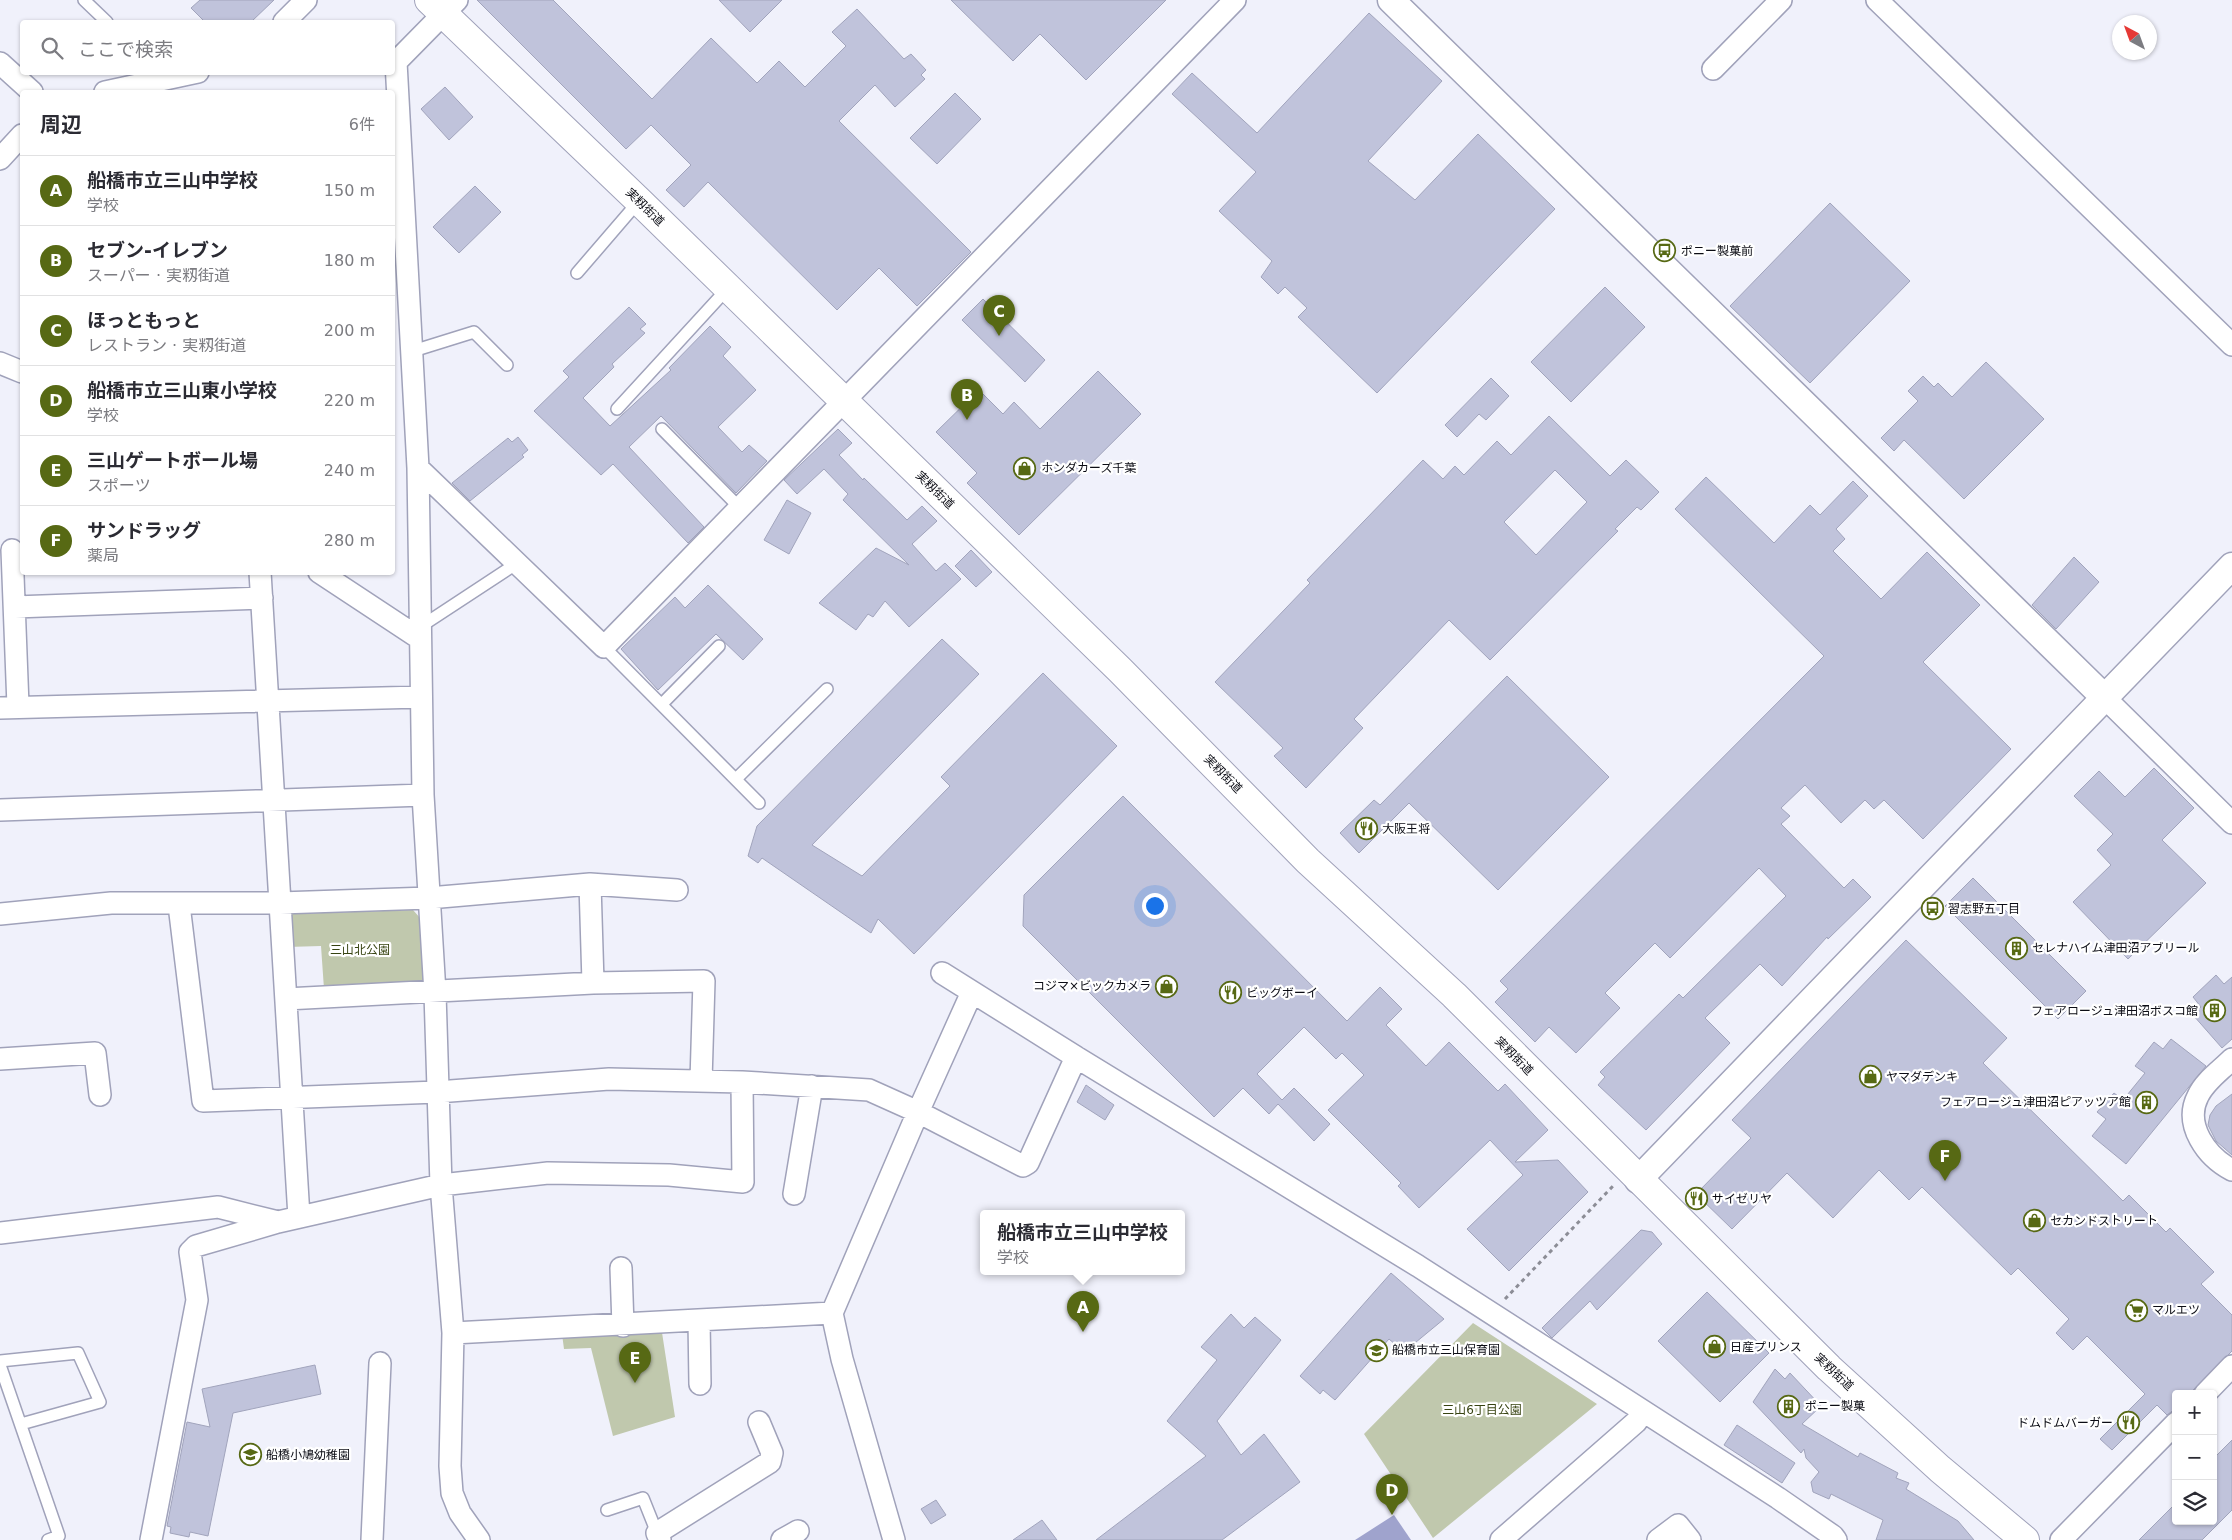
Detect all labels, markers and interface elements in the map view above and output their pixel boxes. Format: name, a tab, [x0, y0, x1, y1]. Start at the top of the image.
north arrow	[2112, 15, 2157, 60]
search box	[20, 20, 395, 75]
icon: search	[38, 34, 66, 62]
text: ここで検索	[78, 38, 173, 60]
text: 周辺	[40, 113, 82, 137]
text: 6件	[349, 115, 375, 134]
text: 船橋市立三山中学校	[87, 169, 258, 191]
text: A	[50, 181, 62, 200]
text: 150 m	[324, 181, 375, 200]
street label: 実籾街道	[623, 185, 667, 229]
text: 学校	[87, 196, 119, 215]
text: セブン-イレブン	[87, 239, 228, 261]
bus stop icon: ポニー製菓前	[1653, 239, 1677, 263]
place label: ポニー製菓前	[1681, 244, 1753, 258]
text: B	[50, 251, 62, 270]
text: 180 m	[324, 251, 375, 270]
text: スーパー · 実籾街道	[87, 266, 230, 285]
pin: C	[983, 295, 1015, 336]
text: ほっともっと	[87, 309, 201, 331]
text: C	[50, 321, 62, 340]
text: 200 m	[324, 321, 375, 340]
text: レストラン · 実籾街道	[87, 336, 246, 355]
text: 船橋市立三山東小学校	[87, 379, 277, 401]
pin: B	[951, 379, 983, 420]
text: D	[49, 391, 63, 410]
text: 220 m	[324, 391, 375, 410]
text: 学校	[87, 406, 119, 425]
text: 三山ゲートボール場	[87, 449, 258, 471]
shop icon: ホンダカーズ千葉	[1013, 456, 1037, 480]
text: E	[51, 461, 61, 480]
text: 240 m	[324, 461, 375, 480]
place label: ホンダカーズ千葉	[1041, 461, 1136, 475]
street label: 実籾街道	[913, 468, 957, 512]
text: スポーツ	[87, 476, 151, 495]
text: サンドラッグ	[87, 519, 201, 541]
text: F	[51, 531, 61, 550]
text: 280 m	[324, 531, 375, 550]
text: 薬局	[87, 546, 119, 565]
street label: 実籾街道	[1201, 752, 1245, 796]
restaurant icon: 大阪王将	[1354, 817, 1378, 841]
place label: 大阪王将	[1382, 822, 1430, 836]
your location	[1142, 893, 1168, 919]
bus stop icon: 習志野五丁目	[1920, 897, 1944, 921]
place label: 習志野五丁目	[1948, 902, 2020, 916]
building icon: セレナハイム津田沼アブリール	[2004, 936, 2028, 960]
place label: セレナハイム津田沼アブリール	[2032, 941, 2200, 955]
park label: 三山北公園	[330, 943, 390, 957]
shop icon: コジマ×ビックカメラ	[1155, 974, 1179, 998]
place label: コジマ×ビックカメラ	[1033, 979, 1151, 993]
restaurant icon: ビッグボーイ	[1218, 981, 1242, 1005]
place label: ビッグボーイ	[1246, 986, 1318, 1000]
building icon: フェアロージュ津田沼ボスコ館	[2202, 999, 2226, 1023]
place label: フェアロージュ津田沼ボスコ館	[2031, 1004, 2198, 1018]
street label: 実籾街道	[1492, 1034, 1536, 1078]
shop icon: ヤマダデンキ	[1858, 1065, 1882, 1089]
place label: ヤマダデンキ	[1886, 1070, 1958, 1084]
building icon: フェアロージュ津田沼ピアッツア館	[2135, 1090, 2159, 1114]
place label: フェアロージュ津田沼ピアッツア館	[1940, 1095, 2131, 1109]
pin: F	[1929, 1140, 1961, 1181]
restaurant icon: サイゼリヤ	[1684, 1187, 1708, 1211]
place label: サイゼリヤ	[1712, 1192, 1772, 1206]
shop icon: セカンドストリート	[2022, 1209, 2046, 1233]
popup	[980, 1210, 1185, 1275]
place label: セカンドストリート	[2050, 1214, 2158, 1228]
text: 船橋市立三山中学校	[997, 1221, 1168, 1243]
text: 学校	[997, 1248, 1029, 1267]
pin: A	[1067, 1291, 1099, 1332]
supermarket icon: マルエツ	[2124, 1298, 2148, 1322]
place label: マルエツ	[2152, 1303, 2200, 1317]
shop icon: 日産プリンス	[1702, 1335, 1726, 1359]
school or university icon: 船橋市立三山保育園	[1364, 1338, 1388, 1362]
place label: 日産プリンス	[1730, 1340, 1802, 1354]
pin: E	[619, 1342, 651, 1383]
place label: 船橋市立三山保育園	[1392, 1343, 1500, 1357]
street label: 実籾街道	[1812, 1351, 1856, 1393]
map controls	[2172, 1390, 2217, 1525]
button: +	[2172, 1390, 2217, 1435]
building icon: ポニー製菓	[1777, 1394, 1801, 1418]
place label: ポニー製菓	[1805, 1399, 1865, 1413]
park label: 三山6丁目公園	[1442, 1403, 1522, 1417]
restaurant icon: ドムドムバーガー	[2117, 1411, 2141, 1435]
place label: ドムドムバーガー	[2017, 1416, 2113, 1430]
button: −	[2172, 1435, 2217, 1480]
school or university icon: 船橋小鳩幼稚園	[238, 1443, 262, 1467]
place label: 船橋小鳩幼稚園	[266, 1448, 350, 1462]
pin: D	[1376, 1474, 1408, 1515]
button: layers	[2172, 1480, 2217, 1525]

